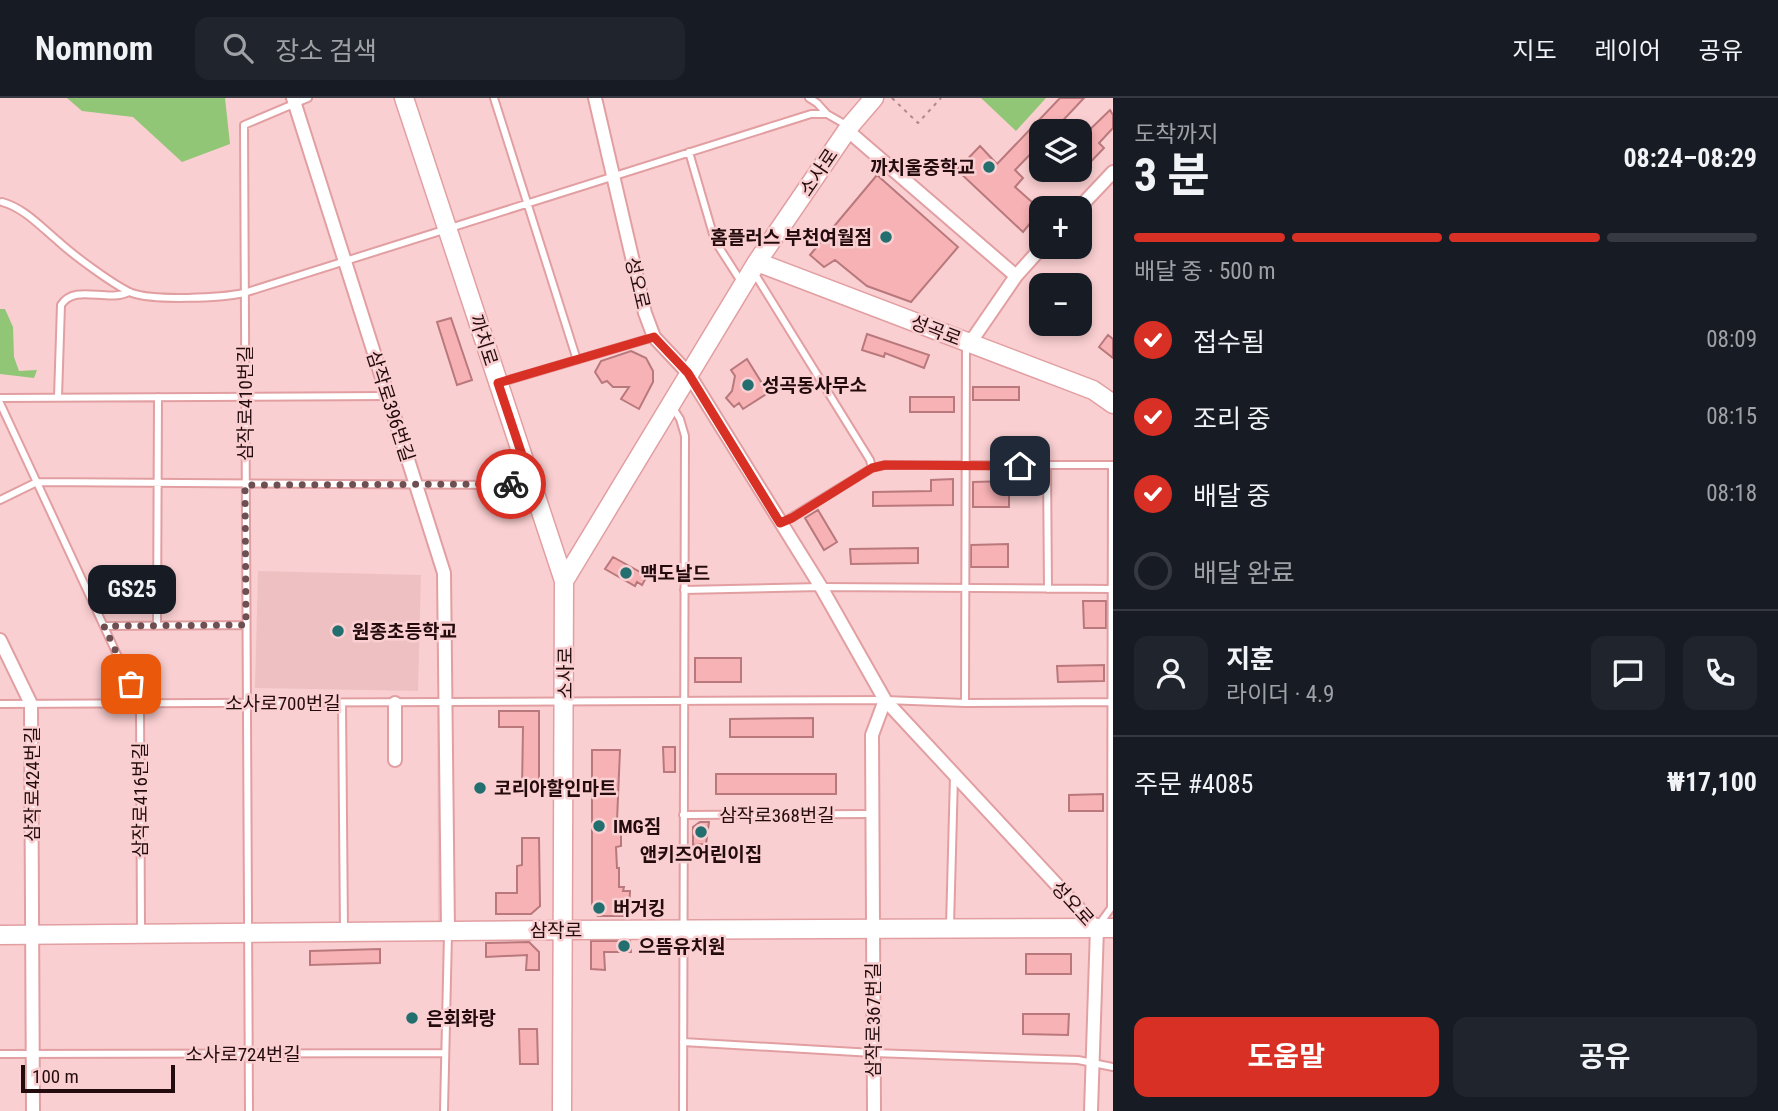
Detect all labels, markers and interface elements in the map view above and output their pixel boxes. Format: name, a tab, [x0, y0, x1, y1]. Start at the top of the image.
search box	[195, 17, 685, 80]
text: Nomnom	[35, 29, 153, 68]
icon: search	[219, 29, 257, 67]
text: 장소 검색	[275, 36, 377, 66]
text: 지도	[1512, 37, 1557, 65]
text: 레이어	[1595, 37, 1661, 65]
text: 공유	[1699, 37, 1743, 65]
map controls	[1029, 119, 1092, 336]
button: layers	[1029, 119, 1092, 182]
text: 도착까지	[1134, 121, 1219, 148]
text: 08:24–08:29	[1623, 143, 1757, 173]
street label: 소사로	[794, 144, 843, 200]
text: 3 분	[1134, 148, 1210, 202]
place label: 까치울중학교	[870, 156, 975, 179]
marker: 까치울중학교	[981, 159, 997, 175]
button: +	[1029, 196, 1092, 259]
place label: 홈플러스 부천여월점	[710, 226, 872, 249]
marker: 홈플러스 부천여월점	[878, 229, 894, 245]
street label: 성오로	[620, 255, 655, 311]
text: 배달 중 · 500 m	[1134, 258, 1276, 285]
button: −	[1029, 273, 1092, 336]
street label: 성곡로	[907, 310, 964, 351]
street label: 까치로	[464, 312, 503, 369]
icon: check	[1134, 321, 1172, 359]
text: 08:09	[1706, 326, 1757, 353]
text: 접수됨	[1193, 327, 1265, 357]
street label: 삼작로410번길	[234, 345, 257, 461]
street label: 삼작로396번길	[362, 348, 419, 465]
place label: 성곡동사무소	[762, 374, 867, 397]
marker: 성곡동사무소	[740, 377, 756, 393]
icon: check	[1134, 398, 1172, 436]
text: 08:15	[1706, 403, 1757, 430]
text: 조리 중	[1193, 404, 1271, 434]
pin	[990, 436, 1050, 496]
icon: home	[1001, 447, 1039, 485]
courier	[476, 449, 546, 519]
icon: bike	[492, 465, 530, 503]
icon: check	[1134, 475, 1172, 513]
text: 08:18	[1706, 480, 1757, 507]
text: 배달 중	[1193, 481, 1271, 511]
text: 배달 완료	[1193, 558, 1295, 588]
place label: 맥도날드	[640, 562, 710, 585]
callout: GS25	[87, 565, 175, 614]
marker: 맥도날드	[618, 565, 634, 581]
text: GS25	[107, 576, 157, 603]
place label: 원종초등학교	[352, 620, 457, 643]
marker: 원종초등학교	[330, 623, 346, 639]
button: person	[1134, 636, 1208, 710]
button: chat	[1591, 636, 1665, 710]
button: phone	[1683, 636, 1757, 710]
text: 지훈	[1226, 644, 1274, 674]
street label: 소사로	[554, 647, 577, 699]
pin	[101, 654, 161, 714]
icon: bag	[112, 665, 150, 703]
text: 라이더 · 4.9	[1226, 681, 1334, 708]
street label: 소사로700번길	[225, 692, 341, 715]
street label: 삼작로424번길	[21, 726, 44, 842]
street label: 삼작로416번길	[129, 742, 152, 858]
text: ₩17,100	[1667, 767, 1757, 797]
text: 주문 #4085	[1134, 769, 1253, 799]
place label: 코리아할인마트	[494, 777, 616, 800]
marker: 코리아할인마트	[472, 780, 488, 796]
street label: 삼작로368번길	[719, 804, 835, 827]
place label: IMG짐	[613, 815, 661, 838]
marker: IMG짐	[591, 818, 607, 834]
marker: 앤키즈어린이집	[693, 824, 709, 840]
place label: 앤키즈어린이집	[640, 843, 762, 866]
street label: 성오로	[1047, 876, 1099, 931]
place label: 버거킹	[613, 897, 665, 920]
marker: 버거킹	[591, 900, 607, 916]
street label: 삼작로	[530, 919, 582, 942]
place label: 으뜸유치원	[638, 935, 725, 958]
marker: 으뜸유치원	[616, 938, 632, 954]
street label: 삼작로367번길	[862, 962, 885, 1078]
place label: 은회화랑	[426, 1007, 496, 1030]
marker: 은회화랑	[404, 1010, 420, 1026]
button: 도움말	[1134, 1017, 1439, 1097]
button: 공유	[1453, 1017, 1757, 1097]
street label: 소사로724번길	[185, 1043, 301, 1066]
scale bar	[21, 1062, 175, 1094]
text: 100 m	[32, 1065, 79, 1088]

